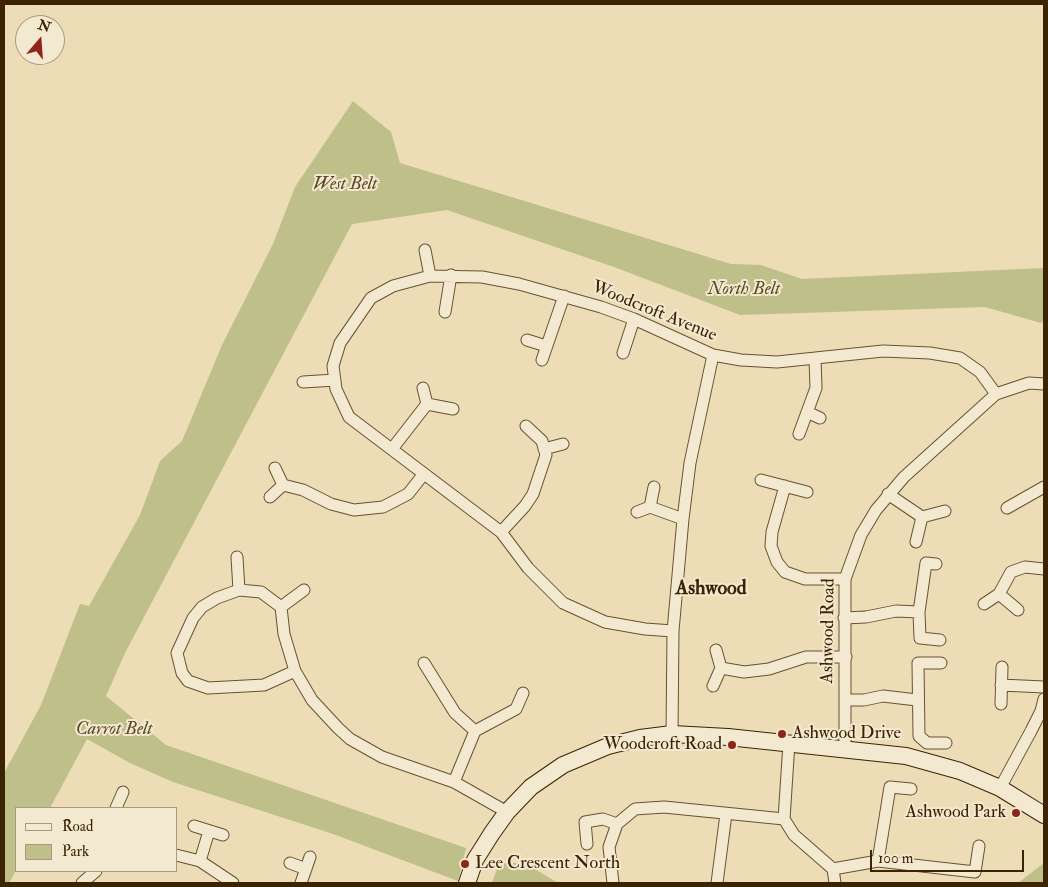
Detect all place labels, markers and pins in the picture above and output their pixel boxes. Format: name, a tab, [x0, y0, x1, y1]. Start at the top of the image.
place label: Ashwood Drive	[792, 723, 901, 745]
marker: Ashwood Drive	[776, 728, 788, 740]
place label: Woodcroft Road	[603, 734, 722, 756]
marker: Woodcroft Road	[726, 739, 738, 751]
place label: Ashwood Park	[905, 802, 1006, 824]
marker: Ashwood Park	[1010, 807, 1022, 819]
place label: Lee Crescent North	[475, 853, 620, 875]
marker: Lee Crescent North	[459, 858, 471, 870]

